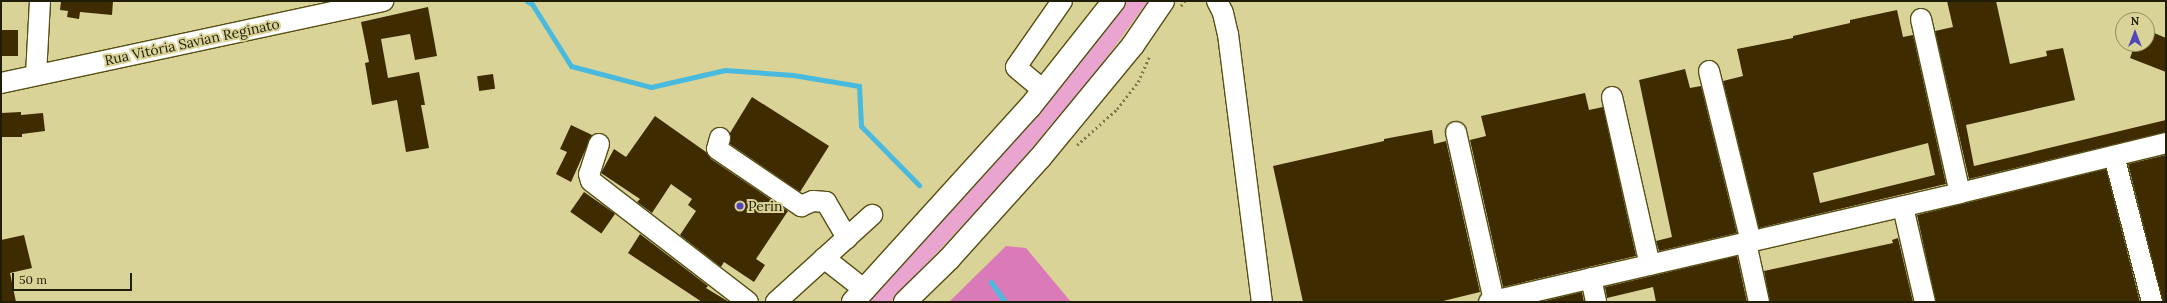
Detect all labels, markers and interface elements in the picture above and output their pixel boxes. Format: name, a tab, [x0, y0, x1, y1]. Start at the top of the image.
north arrow	[2115, 12, 2155, 52]
text: N	[2131, 14, 2139, 28]
street label: Rua Vitória Savian Reginato	[103, 15, 281, 69]
place label: Perin	[748, 198, 782, 214]
marker: Perin	[735, 201, 745, 211]
scale bar	[14, 265, 134, 291]
text: 50 m	[19, 272, 47, 287]

